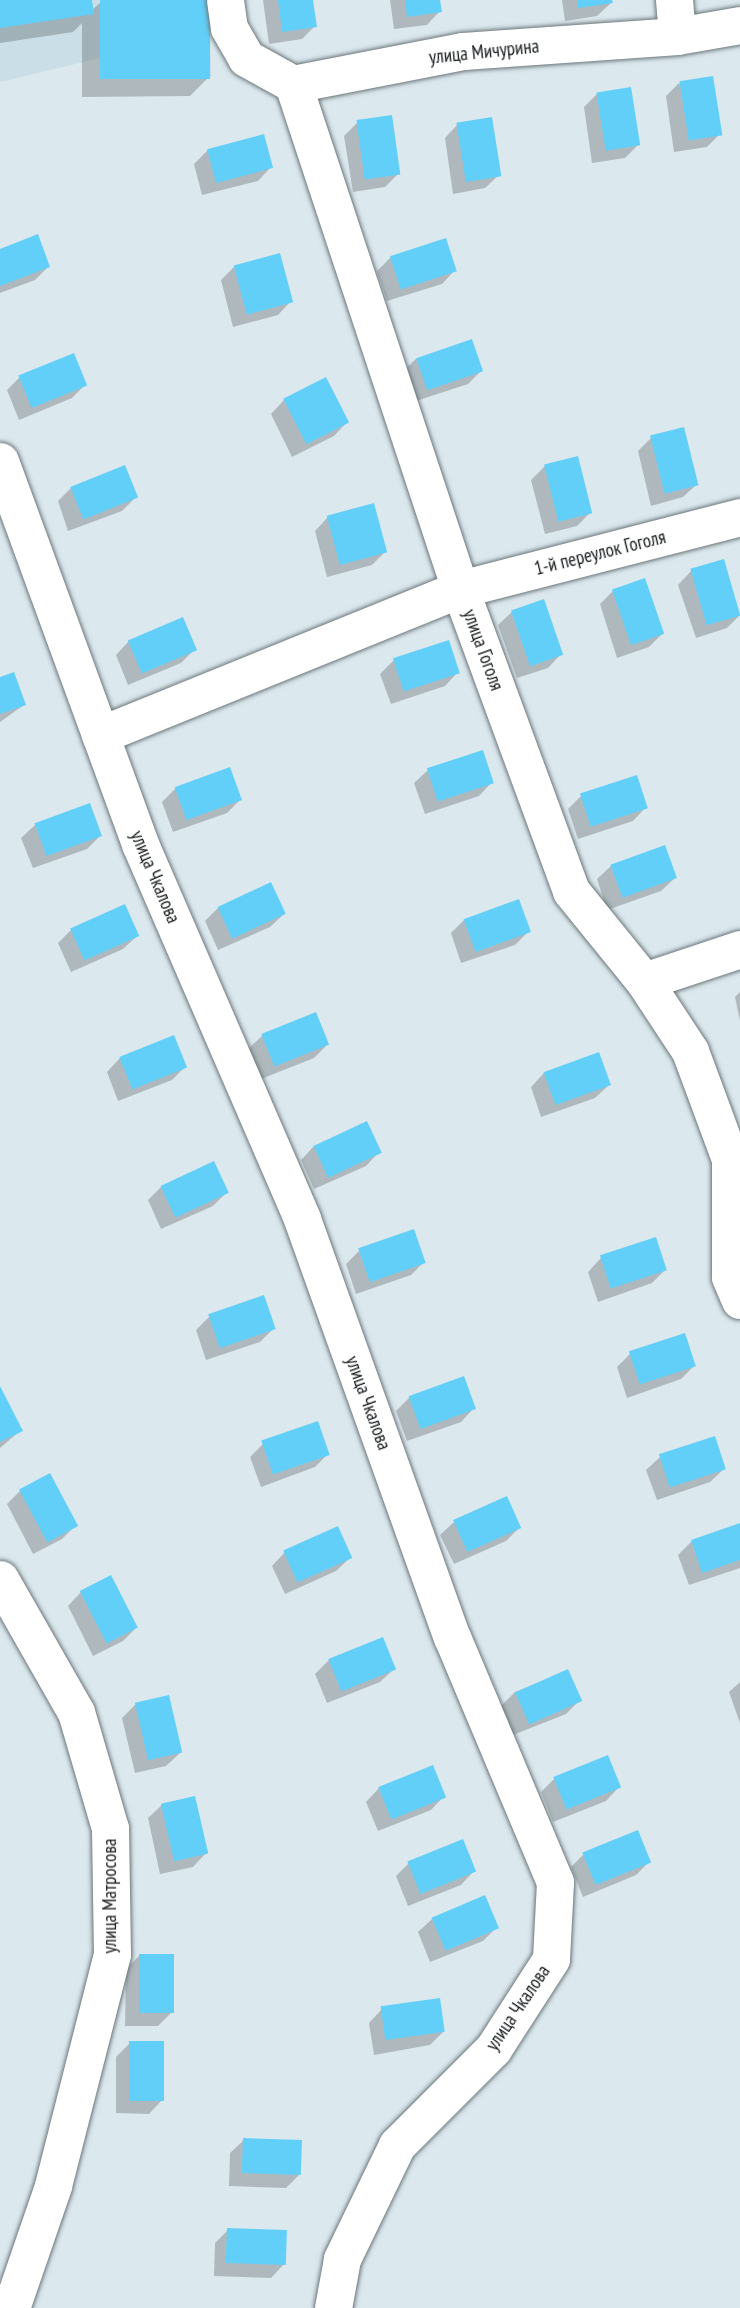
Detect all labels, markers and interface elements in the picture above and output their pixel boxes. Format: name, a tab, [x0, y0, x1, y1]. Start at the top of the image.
street label: улица Мичурина	[428, 35, 540, 69]
street label: 1-й переулок Гоголя	[532, 526, 668, 580]
street label: улица Гоголя	[458, 606, 508, 694]
street label: улица Чкалова	[125, 827, 185, 927]
street label: улица Чкалова	[340, 1353, 396, 1453]
street label: улица Матросова	[99, 1838, 121, 1954]
street label: улица Чкалова	[481, 1961, 555, 2055]

